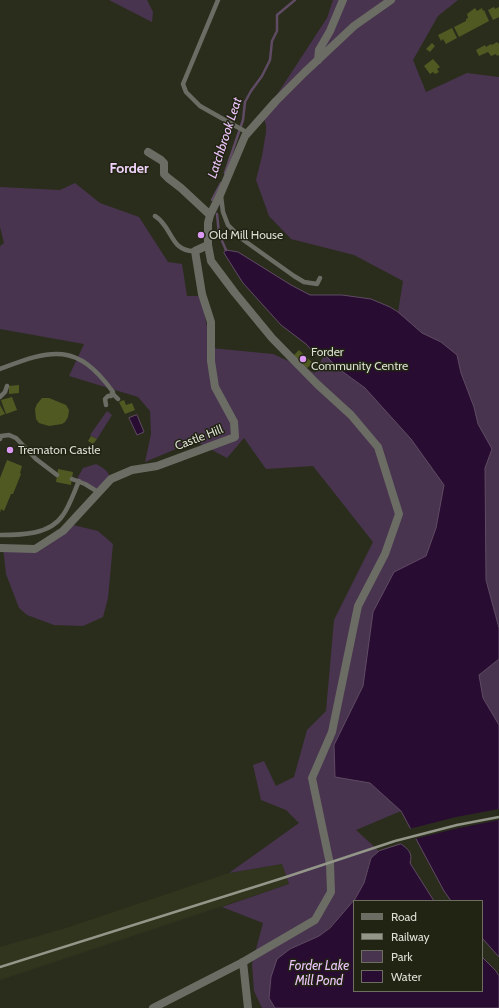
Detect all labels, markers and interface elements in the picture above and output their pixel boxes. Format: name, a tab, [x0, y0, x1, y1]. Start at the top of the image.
water label: Latchbrook Leat	[205, 96, 245, 180]
district label: Forder	[109, 161, 149, 177]
place label: Old Mill House	[209, 228, 283, 242]
marker: Old Mill House	[196, 230, 206, 240]
place label: Forder Community Centre	[311, 345, 408, 373]
marker: Forder Community Centre	[298, 354, 308, 364]
street label: Castle Hill	[173, 422, 225, 454]
place label: Trematon Castle	[18, 443, 100, 457]
marker: Trematon Castle	[5, 445, 15, 455]
legend	[353, 900, 483, 992]
text: Road	[391, 909, 417, 924]
text: Railway	[391, 929, 429, 944]
text: Park	[391, 949, 413, 964]
water label: Forder Lake Mill Pond	[289, 958, 349, 989]
text: Water	[391, 969, 421, 984]

